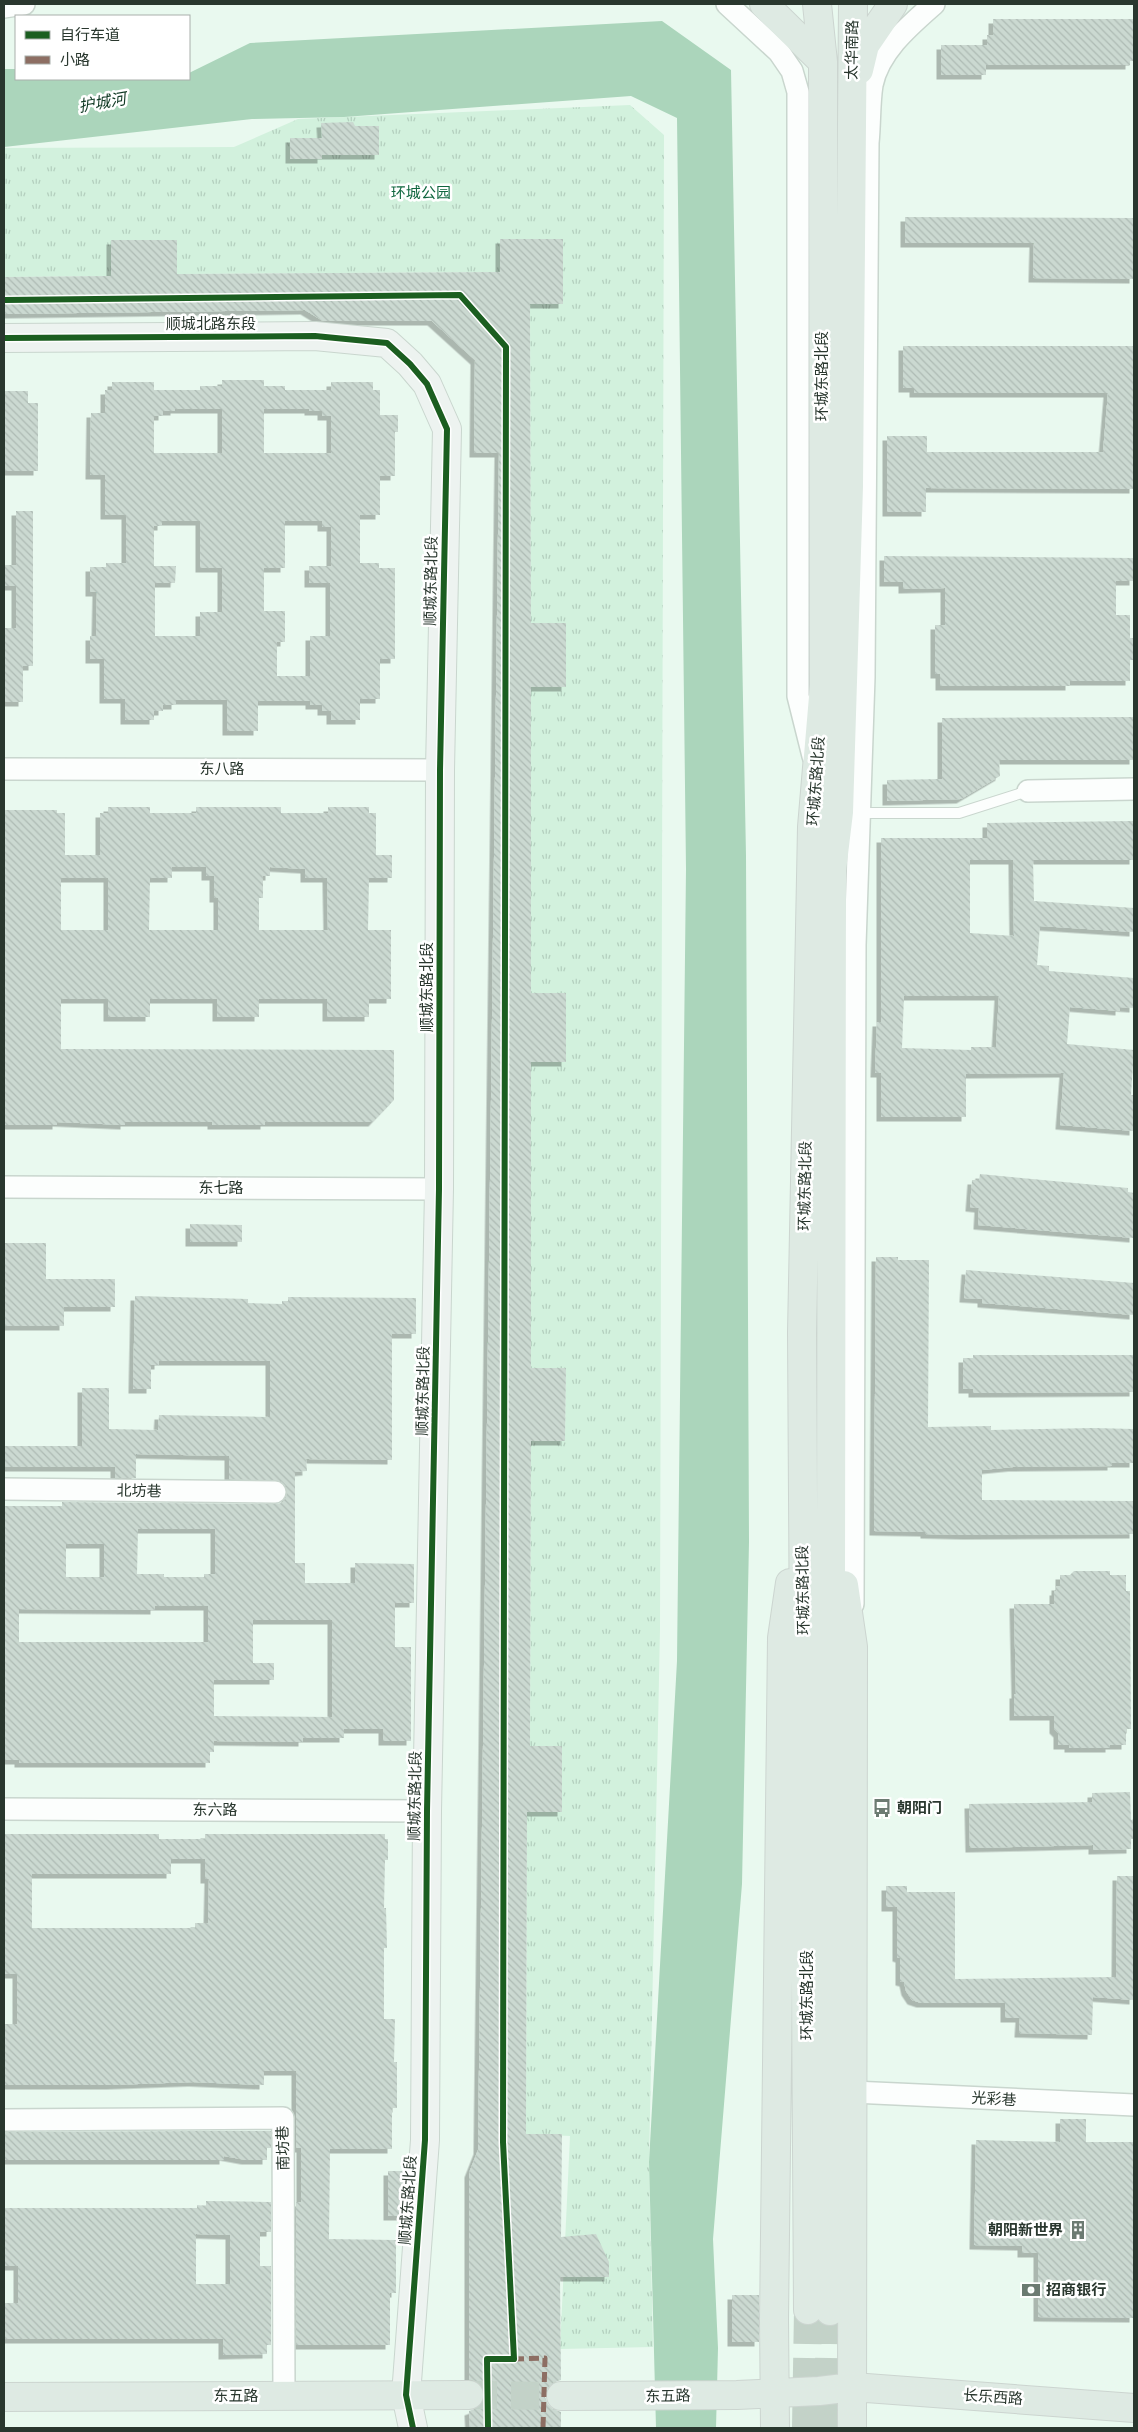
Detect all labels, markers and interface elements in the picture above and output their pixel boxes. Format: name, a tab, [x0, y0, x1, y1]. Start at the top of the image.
legend	[15, 15, 190, 80]
street label: 太华南路	[842, 20, 862, 80]
text: 自行车道	[60, 26, 120, 44]
text: 小路	[60, 51, 90, 69]
water label: 护城河	[77, 88, 130, 116]
park label: 环城公园	[391, 184, 451, 202]
street label: 顺城北路东段	[166, 315, 256, 333]
street label: 环城东路北段	[813, 331, 831, 421]
street label: 顺城东路北段	[421, 536, 441, 626]
street label: 环城东路北段	[804, 735, 828, 827]
street label: 东八路	[199, 760, 245, 778]
street label: 顺城东路北段	[418, 942, 436, 1032]
street label: 环城东路北段	[795, 1141, 815, 1231]
street label: 东七路	[198, 1179, 244, 1197]
street label: 顺城东路北段	[413, 1346, 433, 1436]
street label: 北坊巷	[116, 1482, 162, 1500]
street label: 环城东路北段	[793, 1545, 813, 1635]
street label: 顺城东路北段	[405, 1751, 425, 1841]
bus stop icon: 朝阳门	[871, 1797, 893, 1819]
place label: 朝阳门	[897, 1799, 942, 1817]
street label: 东六路	[192, 1801, 238, 1819]
street label: 环城东路北段	[798, 1950, 816, 2040]
street label: 光彩巷	[971, 2089, 1017, 2109]
street label: 南坊巷	[274, 2125, 292, 2171]
street label: 顺城东路北段	[396, 2154, 420, 2246]
building icon: 朝阳新世界	[1067, 2219, 1089, 2241]
place label: 朝阳新世界	[988, 2221, 1063, 2239]
bank icon: 招商银行	[1020, 2279, 1042, 2301]
place label: 招商银行	[1046, 2281, 1106, 2299]
street label: 长乐西路	[962, 2386, 1024, 2408]
street label: 东五路	[213, 2387, 259, 2405]
street label: 东五路	[645, 2387, 691, 2405]

